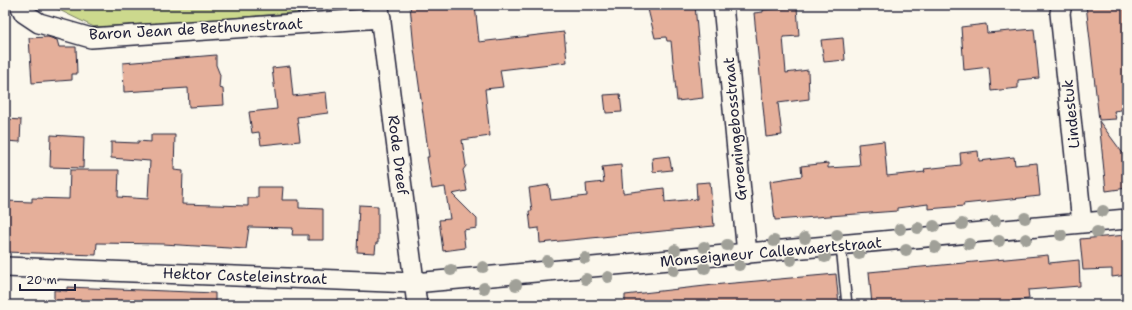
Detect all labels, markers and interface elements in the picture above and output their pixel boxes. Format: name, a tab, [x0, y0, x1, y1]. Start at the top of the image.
street label: Baron Jean de Bethunestraat	[88, 13, 304, 45]
street label: Groeningebosstraat	[719, 56, 751, 202]
street label: Lindestuk	[1057, 79, 1085, 149]
street label: Rode Dreef	[383, 114, 413, 197]
street label: Monseigneur Callewaertstraat	[659, 232, 883, 272]
street label: Hektor Casteleinstraat	[162, 263, 328, 289]
scale bar	[20, 266, 75, 292]
text: 20 m	[26, 272, 57, 288]

